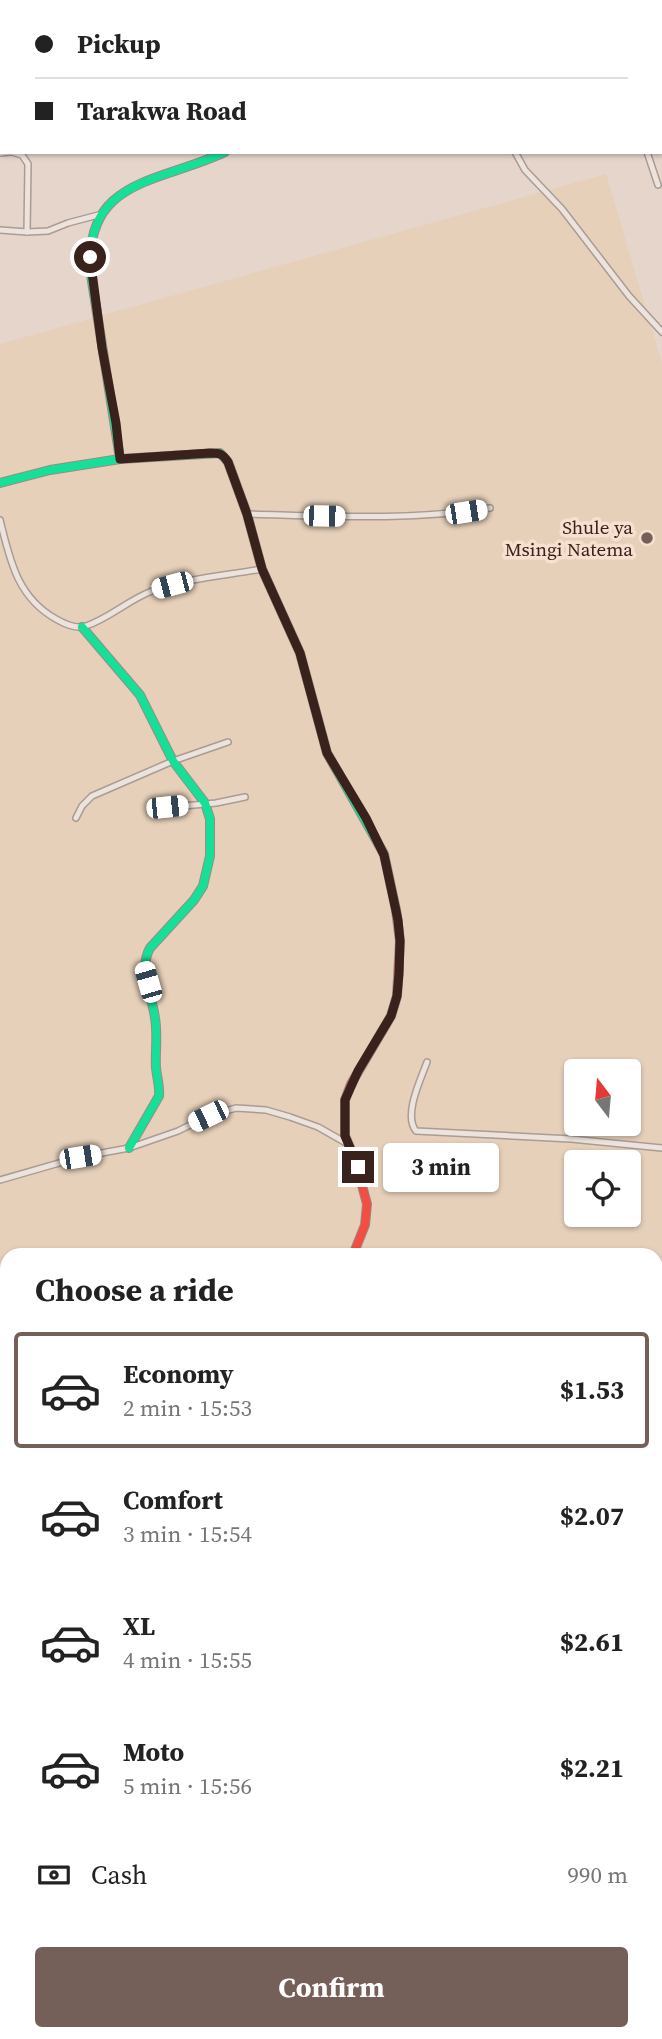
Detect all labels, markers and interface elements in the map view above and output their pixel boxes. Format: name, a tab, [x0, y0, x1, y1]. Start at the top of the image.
text: Pickup	[77, 26, 161, 62]
text: Tarakwa Road	[77, 93, 247, 129]
route start	[74, 241, 106, 273]
car	[444, 498, 489, 526]
car	[303, 505, 346, 527]
place label: Shule ya Msingi Natema	[505, 514, 633, 562]
marker: Shule ya Msingi Natema	[639, 530, 655, 546]
car	[149, 569, 196, 601]
car	[146, 794, 189, 820]
car	[133, 959, 164, 1005]
north arrow	[564, 1059, 640, 1136]
map controls	[564, 1059, 641, 1227]
car	[185, 1097, 232, 1135]
callout: 3 min	[382, 1142, 498, 1192]
car	[58, 1143, 103, 1171]
button: locate	[564, 1150, 641, 1227]
route end	[342, 1151, 374, 1183]
text: 3 min	[411, 1151, 471, 1183]
text: Choose a ride	[35, 1268, 234, 1312]
text: Economy	[123, 1356, 234, 1392]
icon: car	[39, 1359, 102, 1422]
text: $1.53	[560, 1372, 624, 1408]
text: 2 min · 15:53	[123, 1392, 252, 1424]
text: Comfort	[123, 1482, 223, 1518]
icon: car	[39, 1485, 102, 1548]
text: $2.07	[560, 1498, 624, 1534]
text: 3 min · 15:54	[123, 1518, 252, 1550]
text: XL	[123, 1608, 155, 1644]
icon: car	[39, 1611, 102, 1674]
text: $2.61	[560, 1624, 624, 1660]
text: 4 min · 15:55	[123, 1644, 252, 1676]
text: Moto	[123, 1734, 184, 1770]
icon: car	[39, 1737, 102, 1800]
text: $2.21	[560, 1750, 624, 1786]
text: 5 min · 15:56	[123, 1770, 252, 1802]
icon: cash	[35, 1856, 73, 1894]
text: Cash	[91, 1857, 147, 1893]
text: 990 m	[567, 1859, 628, 1891]
button: Confirm	[35, 1947, 628, 2027]

